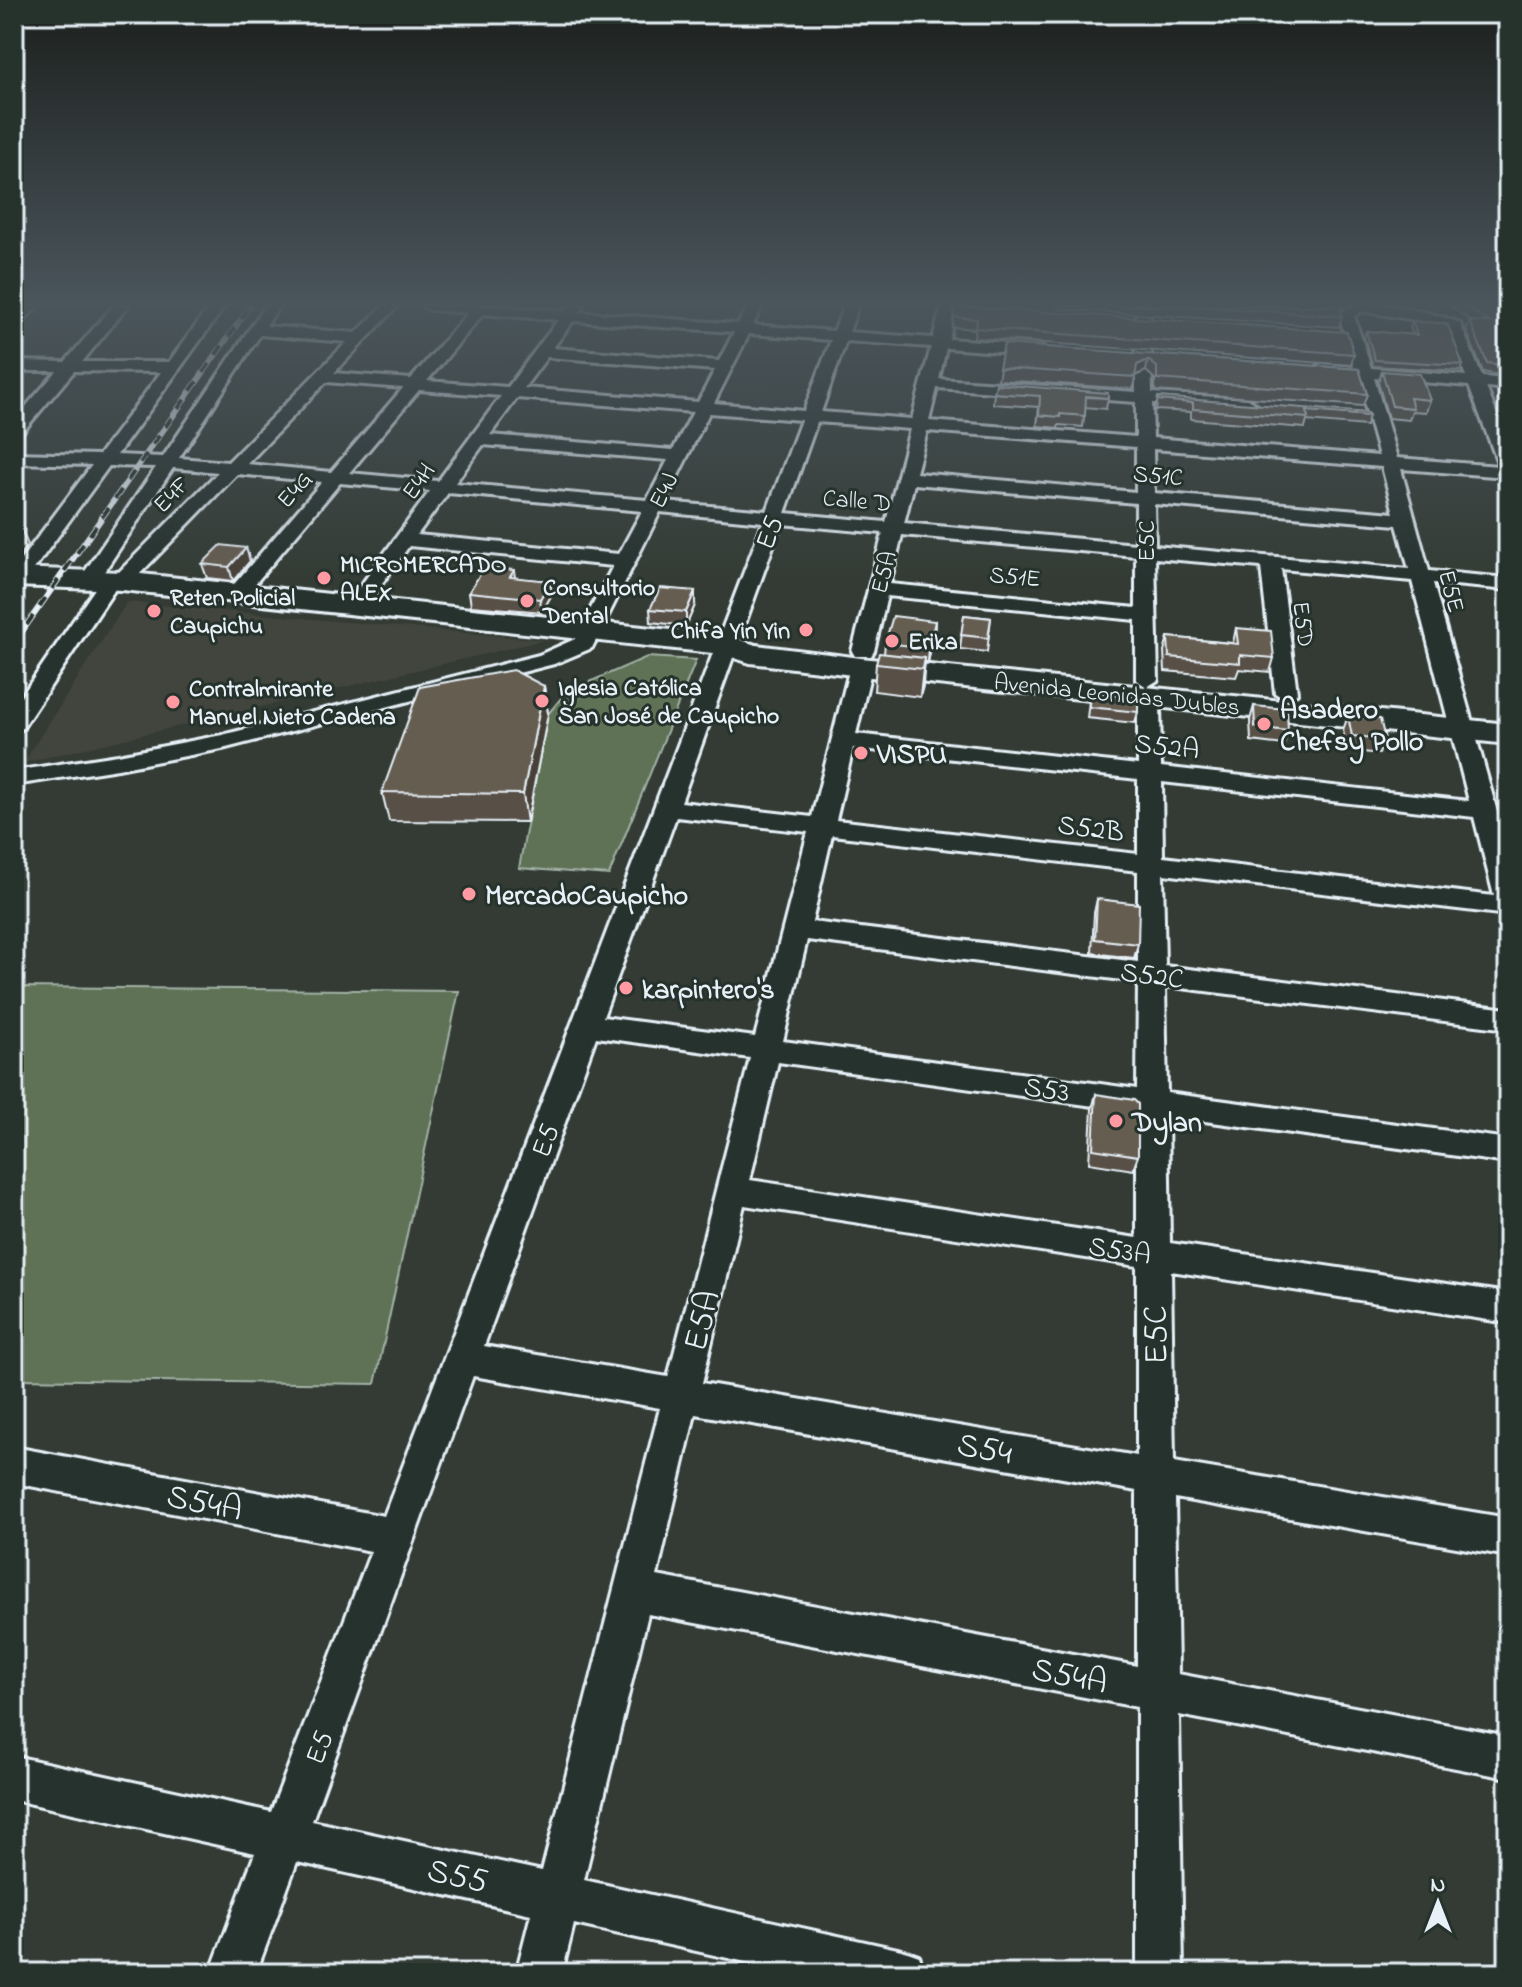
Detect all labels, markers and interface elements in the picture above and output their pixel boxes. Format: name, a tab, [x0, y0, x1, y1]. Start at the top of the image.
street label: E4H	[395, 457, 445, 508]
street label: S51C	[1131, 458, 1184, 497]
street label: E4G	[270, 464, 322, 517]
street label: E4J	[641, 467, 689, 515]
street label: E4F	[146, 469, 200, 522]
street label: Calle D	[821, 482, 892, 523]
street label: E5	[746, 511, 796, 556]
street label: E5C	[1131, 520, 1166, 562]
street label: E5A	[863, 547, 908, 598]
place label: MICROMERCADO ALEX	[340, 549, 507, 612]
street label: S51E	[988, 559, 1042, 598]
street label: E5E	[1427, 566, 1472, 617]
marker: MICROMERCADO ALEX	[315, 569, 333, 587]
place label: Consultorio Dental	[542, 572, 655, 635]
place label: Reten Policial Caupichu	[170, 582, 295, 645]
marker: Consultorio Dental	[518, 592, 536, 610]
street label: E5D	[1281, 599, 1322, 649]
marker: Reten Policial Caupichu	[145, 602, 163, 620]
place label: Chifa Yin Yin	[671, 615, 790, 650]
marker: Chifa Yin Yin	[797, 621, 815, 639]
place label: Erika	[908, 626, 958, 661]
marker: Erika	[883, 632, 901, 650]
street label: Avenida Leonidas Dubles	[992, 666, 1242, 727]
place label: Iglesia Católica San José de Caupicho	[558, 672, 779, 735]
place label: Contralmirante Manuel Nieto Cadena	[189, 673, 396, 736]
place label: Asadero Chefsy Pollo	[1280, 691, 1423, 764]
marker: Iglesia Católica San José de Caupicho	[533, 692, 551, 710]
marker: Contralmirante Manuel Nieto Cadena	[164, 693, 182, 711]
marker: Asadero Chefsy Pollo	[1255, 715, 1273, 733]
street label: S52A	[1132, 725, 1201, 772]
place label: VISPU	[876, 736, 947, 777]
marker: VISPU	[852, 744, 870, 762]
street label: S52B	[1055, 806, 1126, 855]
place label: MercadoCaupicho	[485, 877, 688, 918]
marker: MercadoCaupicho	[460, 885, 478, 903]
street label: S52C	[1118, 953, 1185, 1002]
place label: karpintero's	[642, 971, 775, 1012]
marker: karpintero's	[617, 979, 635, 997]
street label: S53	[1021, 1068, 1072, 1115]
place label: Dylan	[1130, 1104, 1202, 1145]
marker: Dylan	[1107, 1112, 1125, 1130]
street label: E5	[522, 1119, 572, 1164]
street label: S53A	[1085, 1227, 1154, 1278]
street label: E5A	[672, 1285, 736, 1357]
street label: E5C	[1132, 1305, 1184, 1365]
street label: S54	[953, 1422, 1016, 1480]
street label: S54A	[162, 1473, 246, 1537]
street label: S54A	[1027, 1646, 1111, 1710]
street label: E5	[296, 1726, 346, 1771]
street label: S55	[422, 1847, 492, 1909]
north arrow	[1398, 1863, 1478, 1943]
text: N	[1431, 1870, 1445, 1902]

